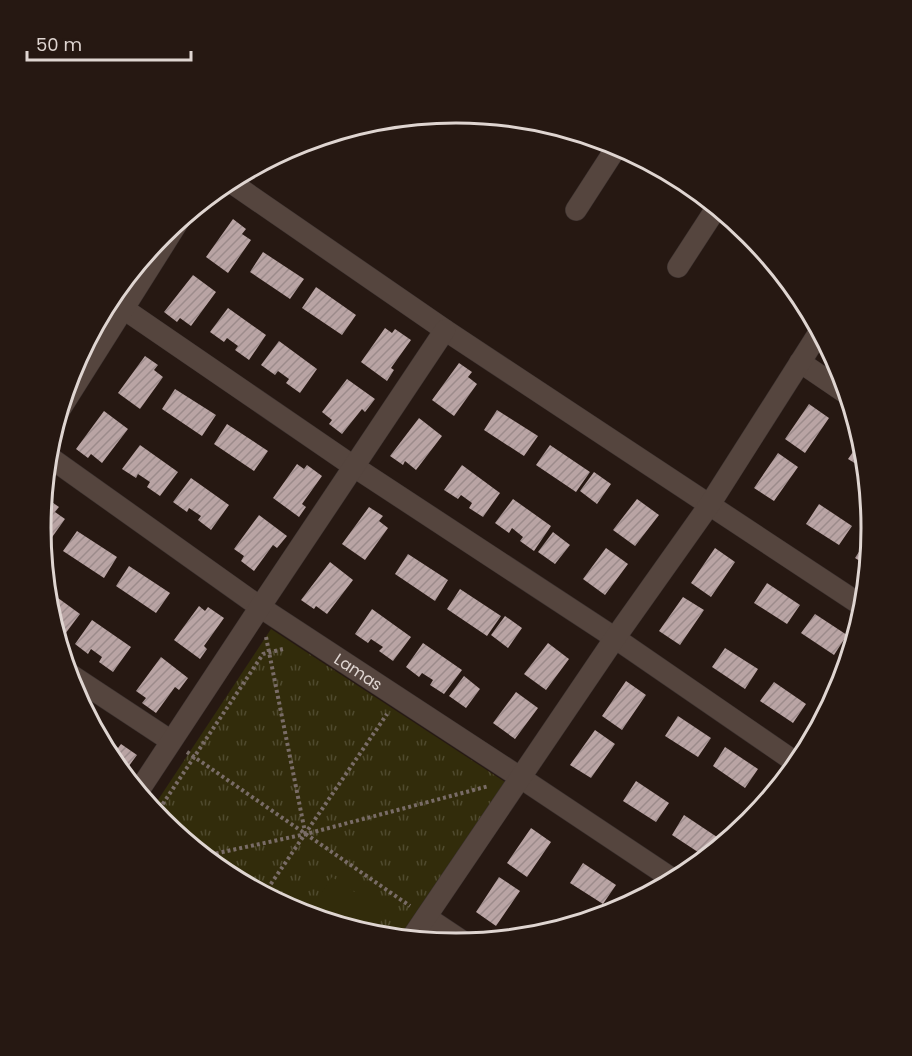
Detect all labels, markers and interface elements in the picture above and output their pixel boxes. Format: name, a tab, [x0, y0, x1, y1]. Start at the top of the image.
scale bar	[27, 24, 190, 62]
text: 50 m	[36, 32, 82, 57]
street label: Lamas	[330, 647, 387, 696]

